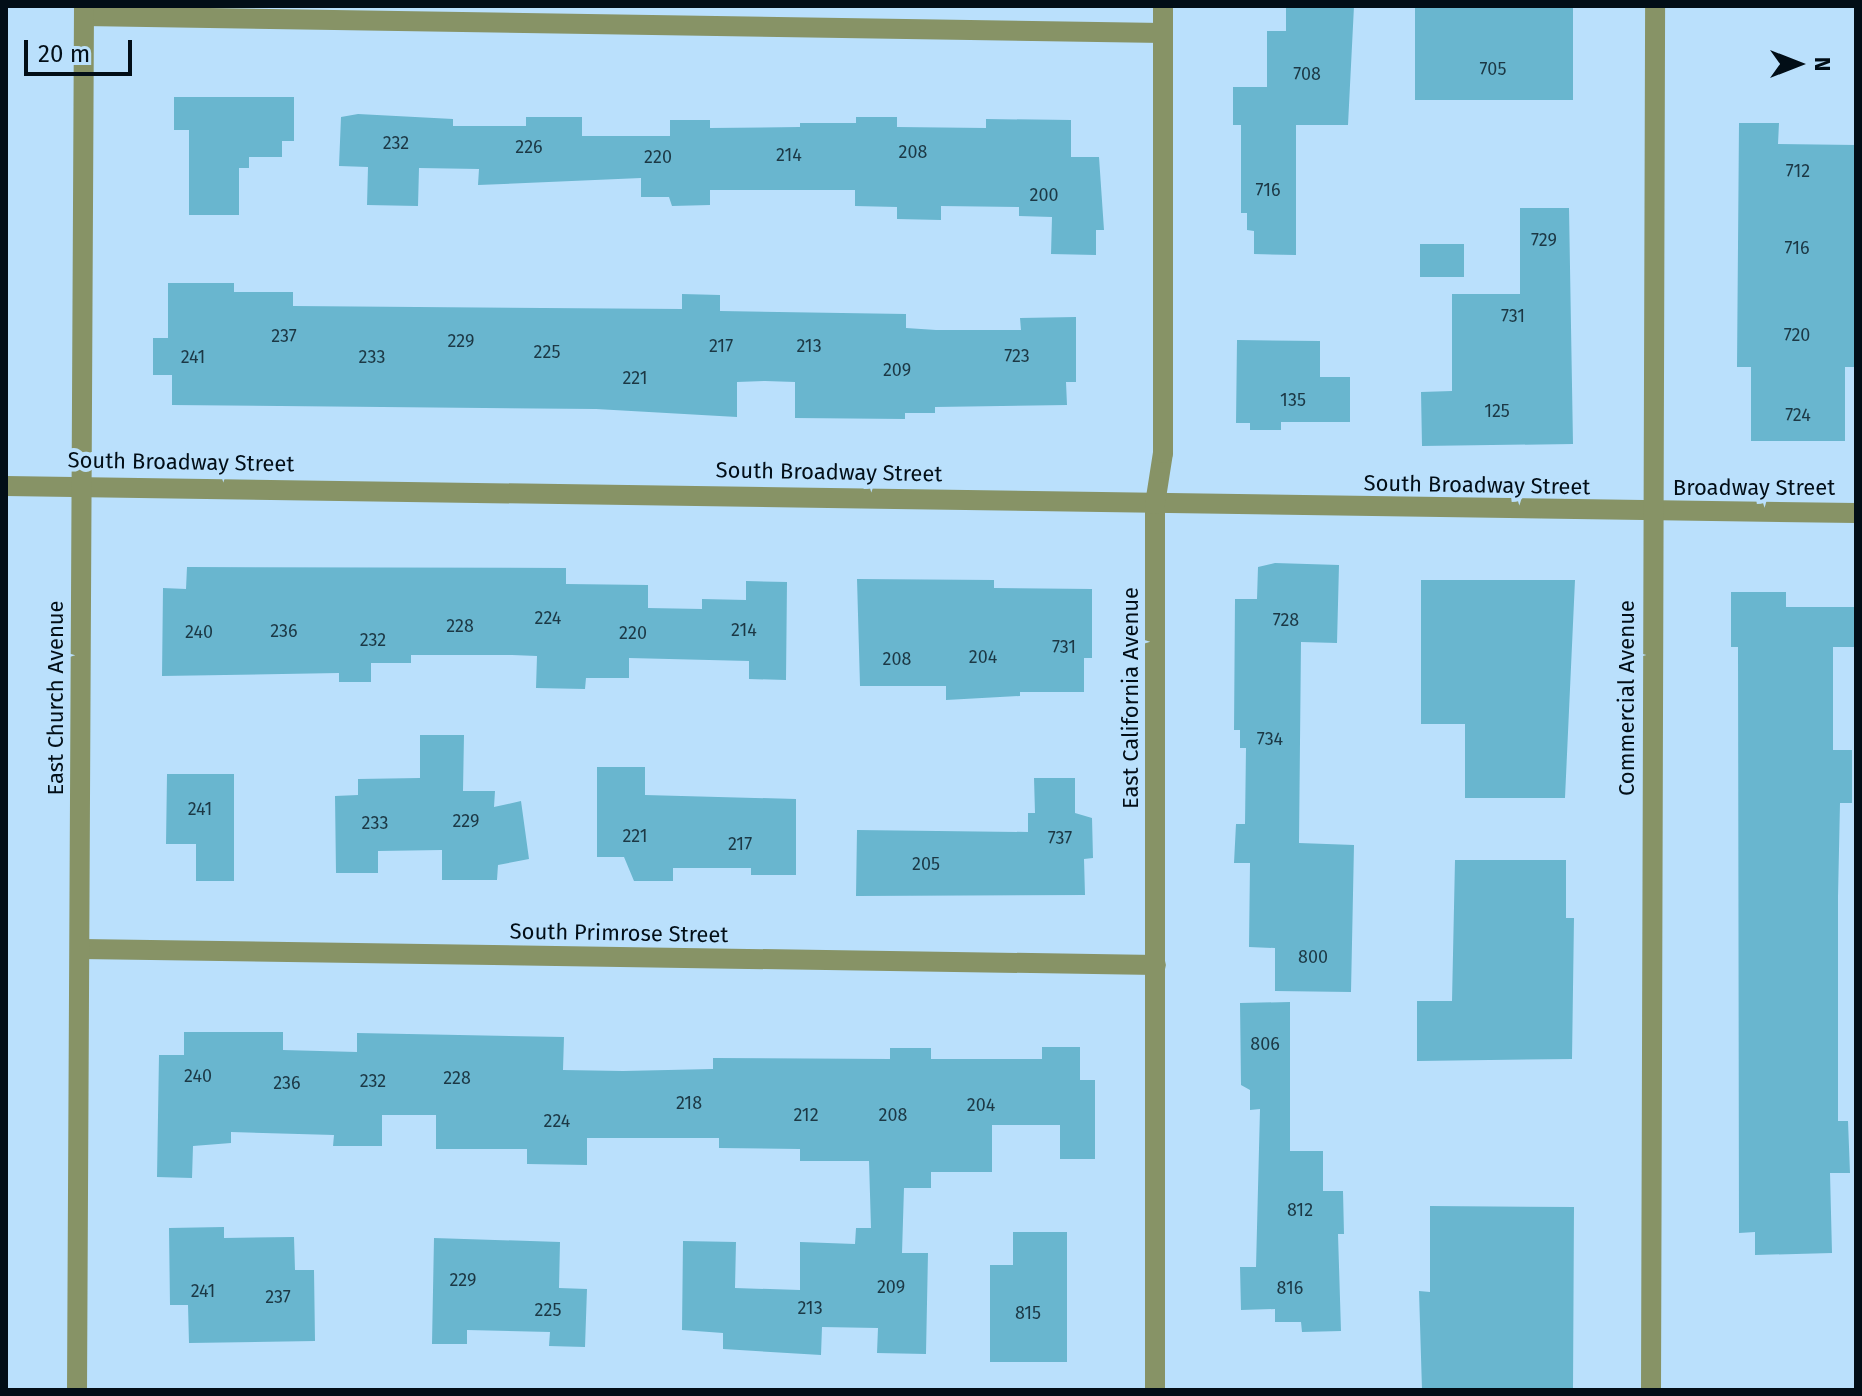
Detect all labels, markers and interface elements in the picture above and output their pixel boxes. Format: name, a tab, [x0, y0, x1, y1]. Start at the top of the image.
scale bar	[28, 24, 136, 74]
north arrow	[1758, 24, 1838, 104]
text: 20 m	[38, 40, 90, 68]
text: N	[1809, 57, 1836, 71]
house number: 705	[1480, 58, 1506, 80]
house number: 708	[1293, 63, 1321, 85]
house number: 232	[383, 132, 409, 154]
house number: 226	[515, 136, 543, 158]
house number: 208	[899, 141, 927, 163]
house number: 214	[776, 144, 802, 166]
house number: 220	[644, 146, 672, 168]
house number: 712	[1786, 160, 1810, 182]
house number: 716	[1255, 179, 1281, 201]
house number: 200	[1030, 184, 1058, 206]
house number: 729	[1531, 229, 1557, 251]
house number: 716	[1784, 237, 1810, 259]
house number: 731	[1501, 305, 1525, 327]
house number: 720	[1784, 324, 1810, 346]
house number: 237	[271, 325, 297, 347]
house number: 229	[447, 330, 475, 352]
house number: 217	[709, 335, 733, 357]
house number: 213	[796, 335, 822, 357]
house number: 225	[534, 341, 560, 363]
house number: 723	[1004, 345, 1030, 367]
house number: 241	[181, 346, 205, 368]
house number: 233	[359, 346, 385, 368]
house number: 209	[883, 359, 911, 381]
house number: 221	[622, 367, 648, 389]
house number: 135	[1280, 389, 1306, 411]
house number: 125	[1484, 400, 1510, 422]
house number: 724	[1785, 404, 1811, 426]
street label: South Broadway Street	[67, 447, 295, 477]
street label: South Broadway Street	[715, 457, 943, 487]
street label: South Broadway Street	[1363, 470, 1591, 500]
street label: Broadway Street	[1673, 475, 1835, 501]
street label: East California Avenue	[1118, 587, 1144, 809]
street label: East Church Avenue	[43, 600, 69, 796]
street label: Commercial Avenue	[1614, 600, 1640, 796]
house number: 224	[535, 607, 561, 629]
house number: 728	[1273, 609, 1299, 631]
house number: 228	[446, 615, 474, 637]
house number: 214	[731, 619, 757, 641]
house number: 236	[270, 620, 298, 642]
house number: 240	[185, 621, 213, 643]
house number: 220	[619, 622, 647, 644]
house number: 232	[360, 629, 386, 651]
house number: 731	[1052, 636, 1076, 658]
house number: 204	[969, 646, 997, 668]
house number: 208	[883, 648, 911, 670]
house number: 734	[1257, 728, 1283, 750]
house number: 241	[188, 798, 212, 820]
house number: 229	[452, 810, 480, 832]
house number: 233	[362, 812, 388, 834]
house number: 221	[622, 825, 648, 847]
house number: 737	[1048, 827, 1072, 849]
house number: 217	[728, 833, 752, 855]
house number: 205	[912, 853, 940, 875]
street label: South Primrose Street	[509, 918, 729, 948]
house number: 800	[1298, 946, 1328, 968]
house number: 806	[1250, 1033, 1280, 1055]
house number: 240	[184, 1065, 212, 1087]
house number: 228	[443, 1067, 471, 1089]
house number: 232	[360, 1070, 386, 1092]
house number: 236	[273, 1072, 301, 1094]
house number: 218	[676, 1092, 702, 1114]
house number: 204	[967, 1094, 995, 1116]
house number: 212	[793, 1104, 819, 1126]
house number: 208	[879, 1104, 907, 1126]
house number: 224	[544, 1110, 570, 1132]
house number: 812	[1287, 1199, 1313, 1221]
house number: 229	[449, 1269, 477, 1291]
house number: 209	[877, 1276, 905, 1298]
house number: 816	[1277, 1277, 1303, 1299]
house number: 241	[191, 1280, 215, 1302]
house number: 237	[265, 1286, 291, 1308]
house number: 213	[797, 1297, 823, 1319]
house number: 225	[535, 1299, 561, 1321]
house number: 815	[1015, 1302, 1041, 1324]

